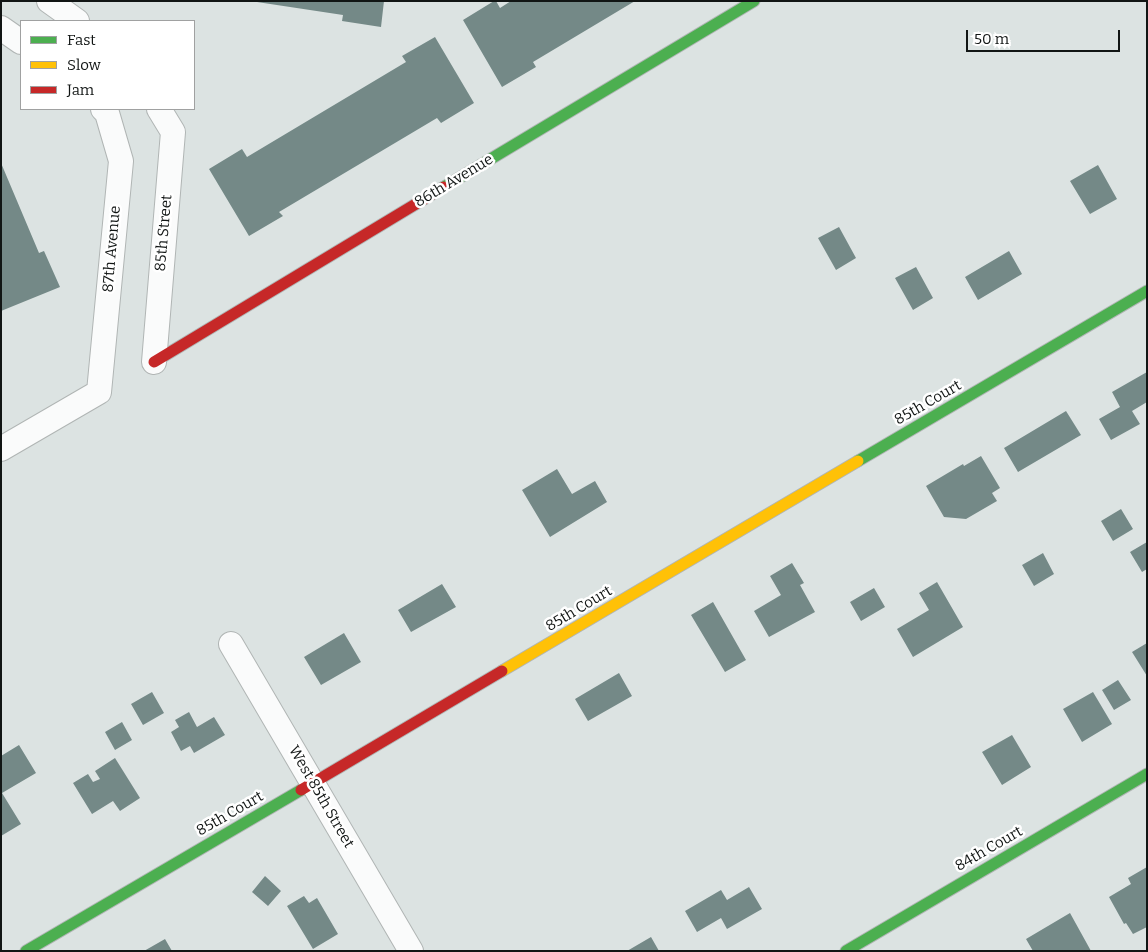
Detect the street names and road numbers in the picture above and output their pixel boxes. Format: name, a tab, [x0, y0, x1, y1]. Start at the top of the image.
street label: 86th Avenue	[412, 151, 496, 211]
street label: 85th Street	[152, 194, 176, 272]
street label: 87th Avenue	[99, 205, 125, 293]
street label: 85th Court	[892, 377, 964, 429]
street label: 85th Court	[543, 582, 615, 636]
street label: West 85th Street	[284, 743, 358, 851]
street label: 85th Court	[194, 788, 266, 840]
street label: 84th Court	[952, 823, 1026, 875]

